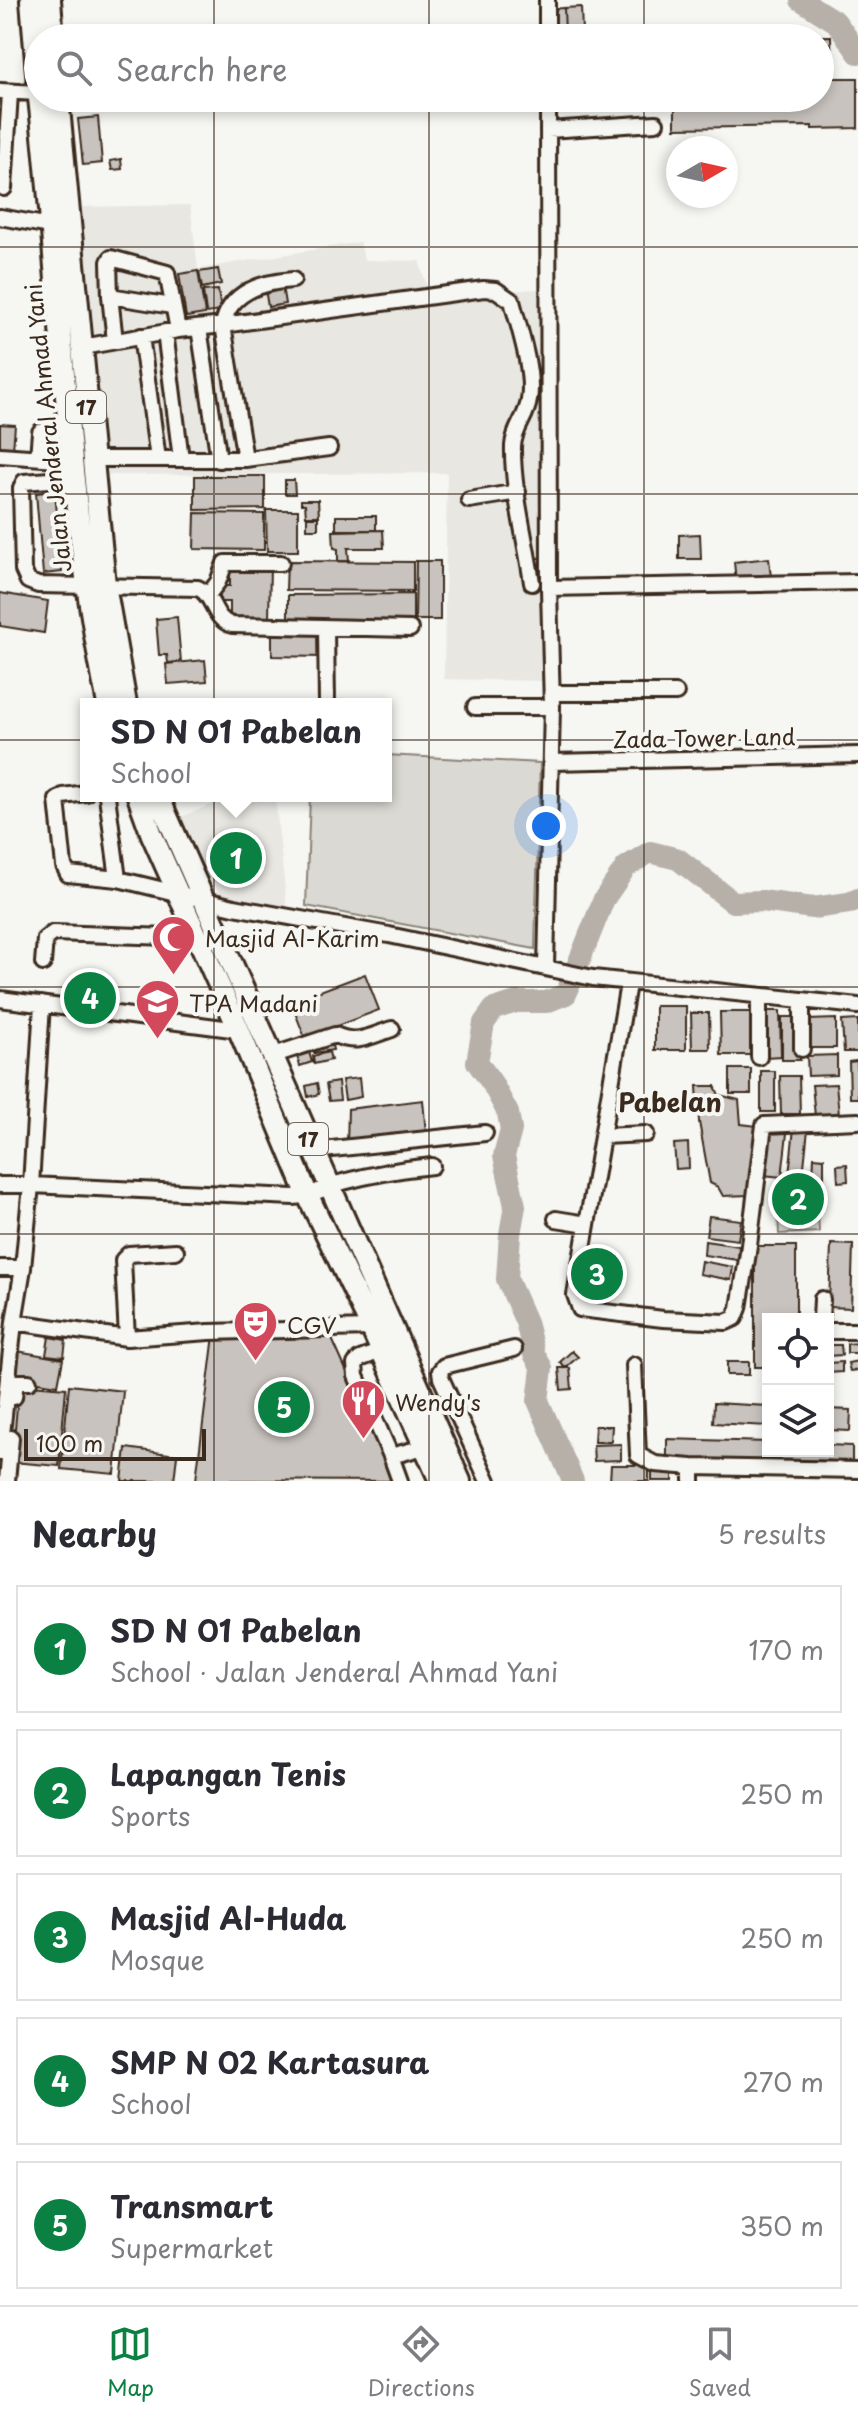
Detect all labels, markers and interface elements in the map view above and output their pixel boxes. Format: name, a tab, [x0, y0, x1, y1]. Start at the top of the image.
search box	[24, 24, 834, 112]
icon: search	[52, 46, 96, 90]
text: Search here	[116, 46, 288, 91]
north arrow	[666, 136, 738, 208]
street label: Jalan Jenderal Ahmad Yani	[15, 282, 79, 574]
road number: 17	[66, 391, 106, 423]
popup	[80, 698, 392, 802]
text: SD N 01 Pabelan	[110, 708, 362, 753]
street label: Zada Tower Land	[613, 719, 795, 755]
text: School	[110, 753, 192, 792]
your location	[526, 806, 566, 846]
pin: 1	[210, 828, 262, 888]
mosque icon: Masjid Al-Karim	[150, 913, 198, 976]
place label: Masjid Al-Karim	[205, 921, 380, 954]
pin: 4	[64, 968, 116, 1028]
school or university icon: TPA Madani	[134, 978, 182, 1041]
place label: TPA Madani	[189, 986, 318, 1019]
district label: Pabelan	[618, 1082, 722, 1121]
road number: 17	[288, 1123, 328, 1155]
pin: 2	[772, 1169, 824, 1229]
pin: 3	[571, 1244, 623, 1304]
theatre icon: CGV	[232, 1300, 280, 1363]
place label: CGV	[287, 1308, 337, 1341]
map controls	[762, 1313, 834, 1457]
button: locate	[762, 1313, 834, 1385]
pin: 5	[258, 1377, 310, 1437]
restaurant icon: Wendy's	[340, 1377, 388, 1440]
place label: Wendy's	[395, 1385, 481, 1418]
button: layers	[762, 1385, 834, 1457]
scale bar	[24, 1425, 206, 1461]
text: 100 m	[36, 1426, 103, 1459]
text: Nearby	[32, 1507, 157, 1559]
text: 5 results	[718, 1514, 826, 1553]
text: SD N 01 Pabelan	[110, 1607, 361, 1652]
text: 1	[54, 1630, 66, 1669]
text: 170 m	[749, 1630, 824, 1669]
text: School · Jalan Jenderal Ahmad Yani	[110, 1652, 558, 1691]
text: Lapangan Tenis	[110, 1751, 346, 1796]
text: 2	[51, 1774, 69, 1813]
text: 250 m	[740, 1774, 824, 1813]
text: Sports	[110, 1796, 190, 1835]
text: Masjid Al-Huda	[110, 1895, 346, 1940]
text: 3	[51, 1918, 69, 1957]
text: 250 m	[740, 1918, 824, 1957]
text: Mosque	[110, 1940, 205, 1979]
text: SMP N 02 Kartasura	[110, 2039, 429, 2084]
text: 4	[51, 2062, 69, 2101]
text: 270 m	[743, 2062, 824, 2101]
text: School	[110, 2084, 192, 2123]
text: Transmart	[110, 2183, 273, 2228]
text: 5	[52, 2206, 68, 2245]
text: 350 m	[740, 2206, 824, 2245]
text: Supermarket	[110, 2228, 273, 2267]
tab: Map	[107, 2322, 154, 2403]
tab: Directions	[368, 2322, 475, 2403]
tab: Saved	[689, 2322, 751, 2403]

